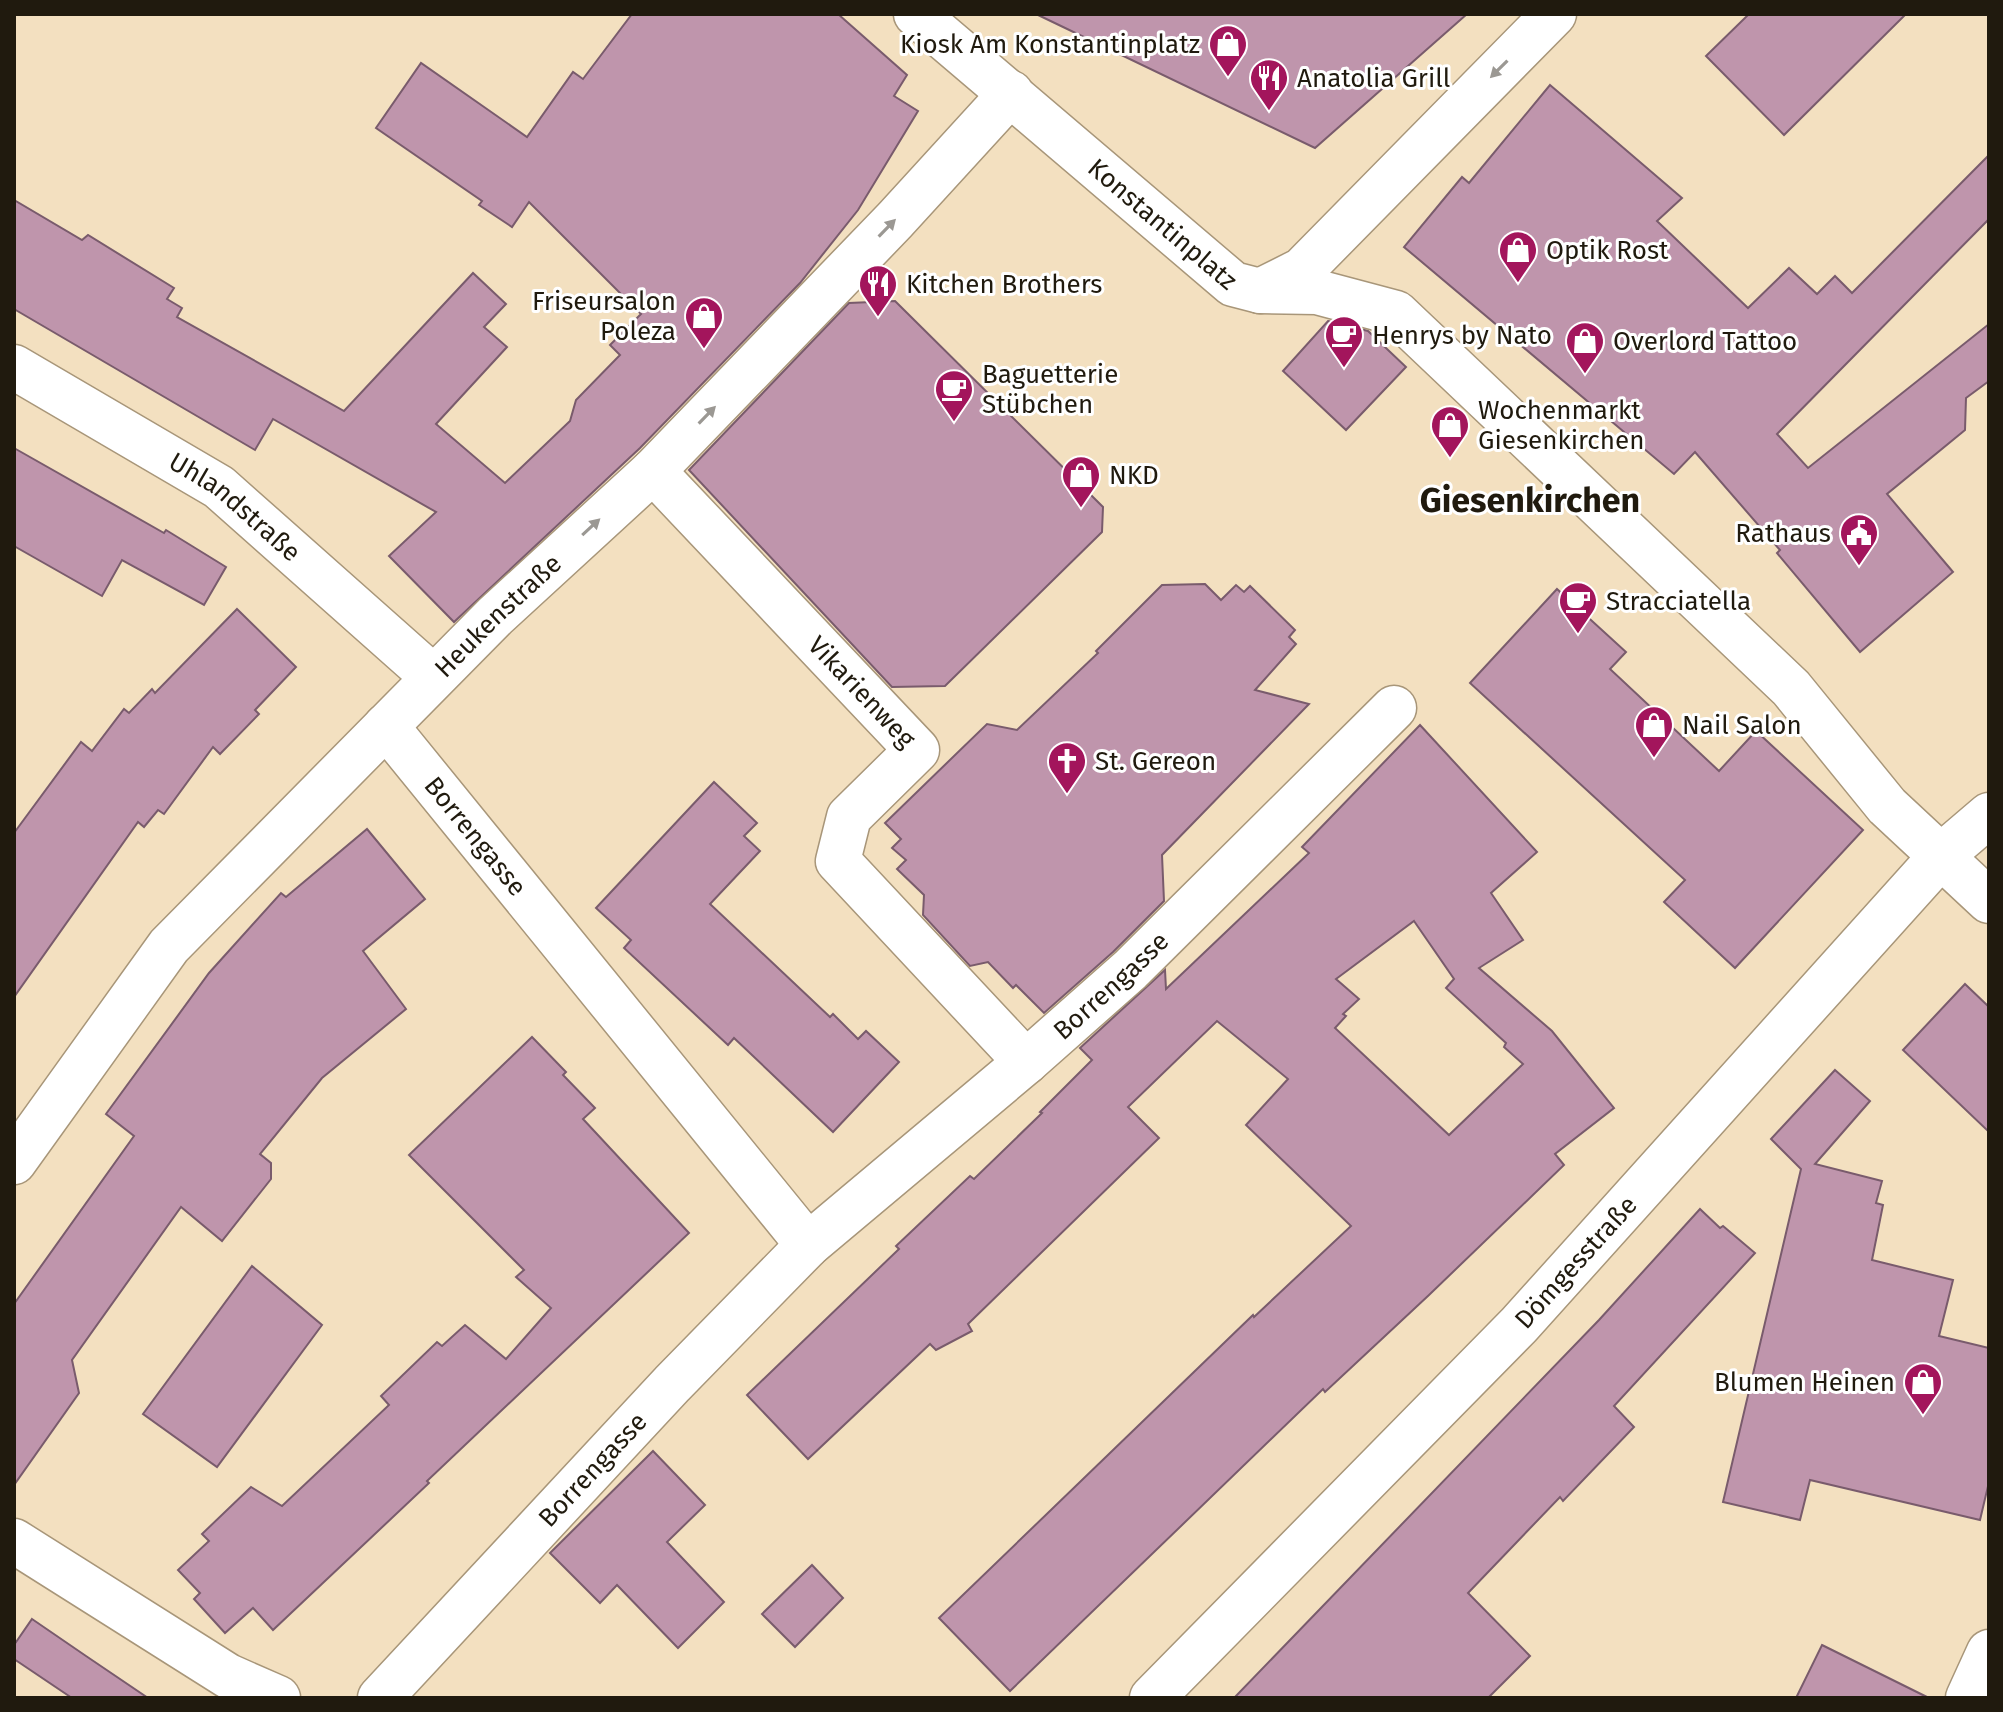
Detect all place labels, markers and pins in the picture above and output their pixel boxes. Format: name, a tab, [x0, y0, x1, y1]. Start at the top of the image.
shop icon: Kiosk Am Konstantinplatz	[1207, 23, 1249, 78]
place label: Kiosk Am Konstantinplatz	[900, 29, 1200, 60]
restaurant icon: Anatolia Grill	[1248, 57, 1290, 112]
place label: Anatolia Grill	[1297, 63, 1451, 94]
shop icon: Optik Rost	[1497, 229, 1539, 284]
place label: Optik Rost	[1546, 235, 1669, 266]
restaurant icon: Kitchen Brothers	[857, 263, 899, 318]
place label: Kitchen Brothers	[906, 269, 1102, 300]
place label: Friseursalon Poleza	[532, 286, 676, 347]
shop icon: Friseursalon Poleza	[683, 295, 725, 350]
cafe icon: Henrys by Nato	[1323, 314, 1365, 369]
place label: Henrys by Nato	[1372, 320, 1552, 351]
shop icon: Overlord Tattoo	[1564, 320, 1606, 375]
place label: Overlord Tattoo	[1613, 326, 1797, 357]
place label: Baguetterie Stübchen	[982, 359, 1118, 420]
cafe icon: Baguetterie Stübchen	[933, 368, 975, 423]
place label: Wochenmarkt Giesenkirchen	[1478, 395, 1644, 456]
shop icon: Wochenmarkt Giesenkirchen	[1429, 404, 1471, 459]
shop icon: NKD	[1060, 454, 1102, 509]
place label: NKD	[1109, 460, 1159, 491]
public building icon: Rathaus	[1838, 512, 1880, 567]
place label: Rathaus	[1735, 518, 1831, 549]
cafe icon: Stracciatella	[1557, 580, 1599, 635]
place label: Stracciatella	[1606, 586, 1751, 617]
shop icon: Nail Salon	[1633, 704, 1675, 759]
place label: Nail Salon	[1682, 710, 1802, 741]
church icon: St. Gereon	[1046, 740, 1088, 795]
place label: St. Gereon	[1095, 746, 1216, 777]
shop icon: Blumen Heinen	[1902, 1361, 1944, 1416]
place label: Blumen Heinen	[1714, 1367, 1895, 1398]

